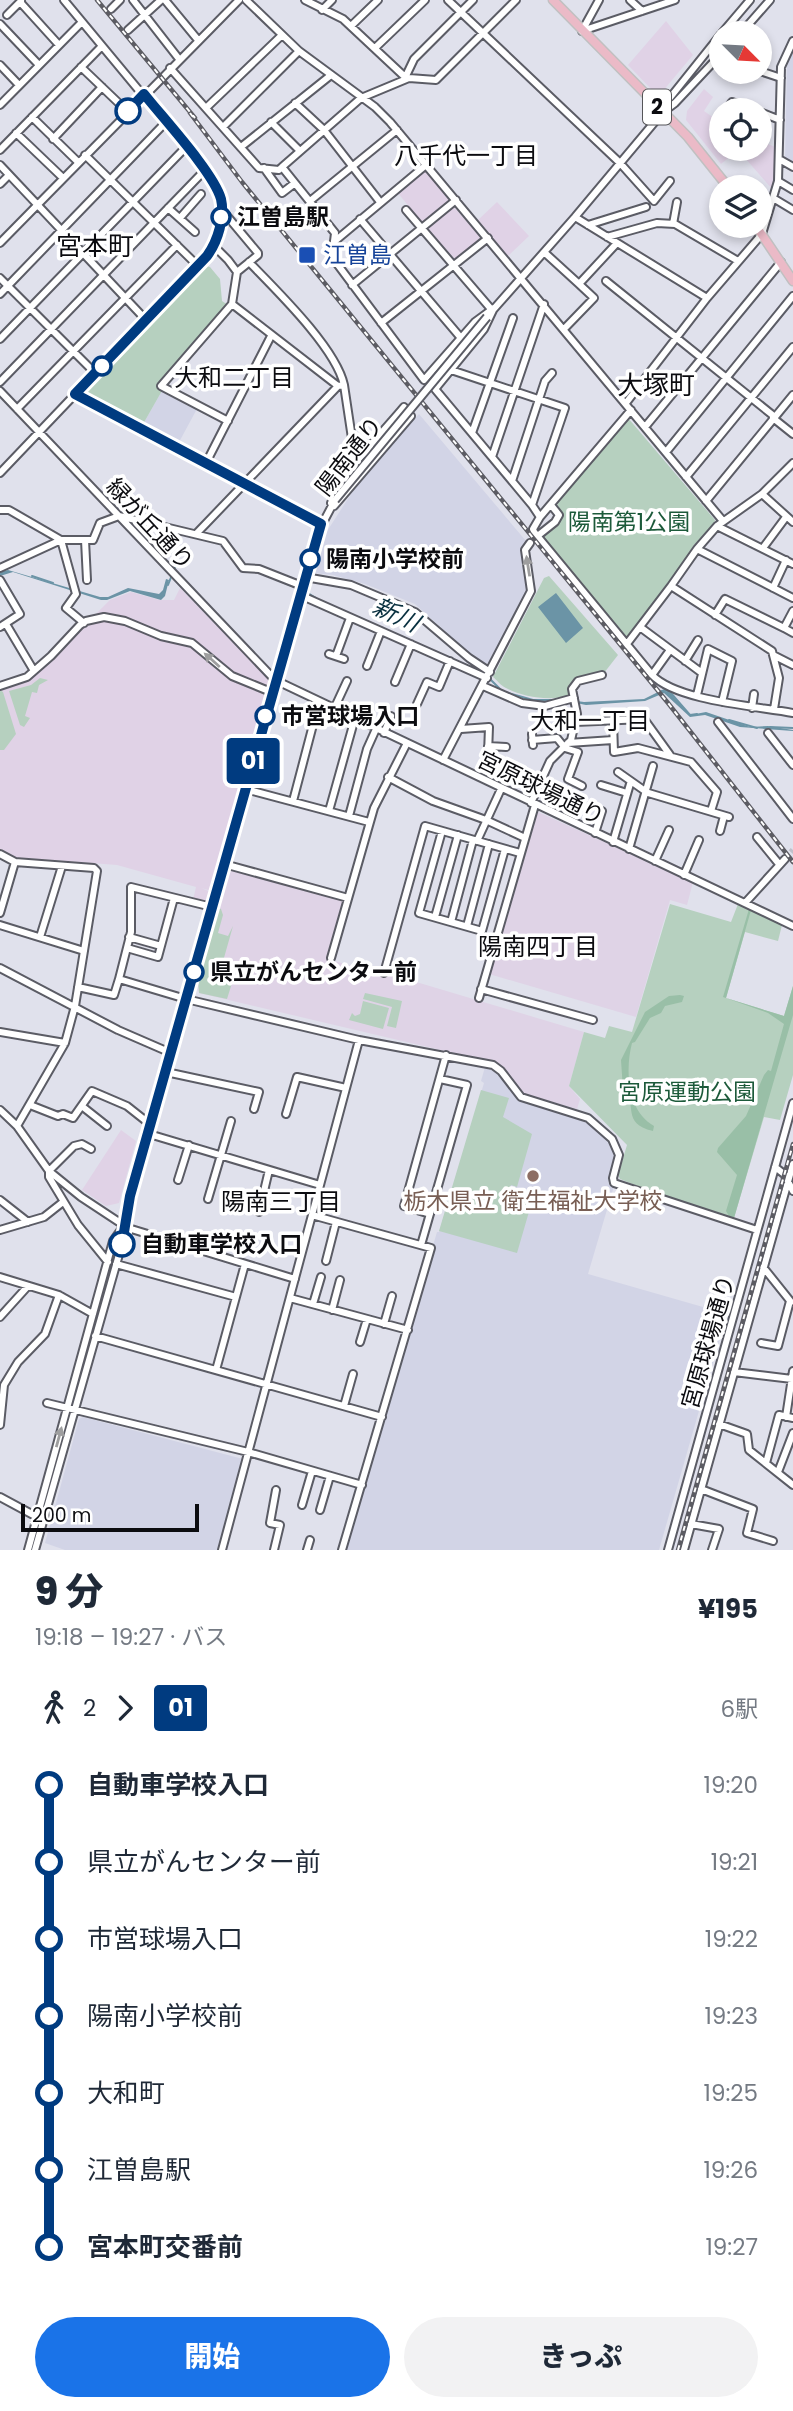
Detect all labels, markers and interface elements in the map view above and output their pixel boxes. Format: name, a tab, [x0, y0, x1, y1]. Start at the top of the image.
north arrow	[709, 21, 772, 84]
map controls	[709, 21, 772, 238]
road number: 2	[643, 90, 671, 124]
unlabelled marker	[115, 98, 141, 124]
button: locate	[709, 98, 772, 161]
district label: 八千代一丁目	[394, 139, 538, 172]
button: layers	[709, 175, 772, 238]
place label: 江曽島駅	[237, 201, 329, 233]
marker: 江曽島駅	[211, 207, 231, 227]
district label: 宮本町	[56, 228, 134, 264]
place label: 江曽島	[323, 239, 392, 271]
marker: 江曽島	[297, 245, 317, 265]
unlabelled marker	[92, 356, 112, 376]
district label: 大和二丁目	[174, 361, 294, 394]
district label: 大塚町	[617, 367, 695, 403]
street label: 陽南通り	[308, 410, 390, 502]
street label: 緑が丘通り	[99, 471, 201, 577]
park label: 陽南第1公園	[568, 506, 690, 538]
place label: 陽南小学校前	[326, 543, 464, 575]
marker: 陽南小学校前	[300, 549, 320, 569]
one-way arrow	[522, 555, 533, 577]
water label: 新川	[367, 589, 428, 641]
one-way arrow	[203, 652, 221, 668]
place label: 市営球場入口	[281, 700, 419, 732]
district label: 大和一丁目	[530, 704, 650, 737]
marker: 市営球場入口	[255, 706, 275, 726]
line badge: 01	[222, 738, 284, 784]
street label: 宮原球場通り	[472, 743, 610, 833]
text: 01	[241, 744, 265, 777]
district label: 陽南四丁目	[478, 930, 598, 963]
place label: 県立がんセンター前	[210, 956, 417, 988]
marker: 県立がんセンター前	[184, 962, 204, 982]
park label: 宮原運動公園	[618, 1076, 756, 1108]
marker: 栃木県立 衛生福祉大学校	[525, 1168, 541, 1184]
district label: 陽南三丁目	[221, 1185, 341, 1218]
place label: 栃木県立 衛生福祉大学校	[403, 1185, 663, 1217]
place label: 自動車学校入口	[141, 1228, 302, 1260]
marker: 自動車学校入口	[109, 1231, 135, 1257]
street label: 宮原球場通り	[674, 1271, 742, 1413]
one-way arrow	[54, 1426, 65, 1448]
scale bar	[21, 1501, 200, 1533]
text: 200 m	[32, 1502, 91, 1529]
text: 9 分	[35, 1565, 103, 1618]
text: ¥195	[698, 1591, 758, 1627]
text: 19:18 – 19:27 · バス	[35, 1621, 227, 1653]
icon: walk	[35, 1689, 73, 1727]
icon: forward	[106, 1689, 144, 1727]
text: 01	[168, 1691, 193, 1724]
text: 2	[83, 1692, 96, 1724]
text: 6駅	[720, 1693, 758, 1725]
text: 自動車学校入口	[87, 1767, 269, 1803]
text: 19:20	[704, 1769, 758, 1801]
text: 県立がんセンター前	[87, 1844, 321, 1880]
text: 19:21	[711, 1846, 758, 1878]
text: 市営球場入口	[87, 1921, 243, 1957]
text: 19:22	[705, 1923, 758, 1955]
text: 陽南小学校前	[87, 1998, 243, 2034]
text: 19:23	[704, 2000, 758, 2032]
text: 大和町	[87, 2075, 165, 2111]
text: 19:25	[704, 2077, 758, 2109]
text: 江曽島駅	[87, 2152, 191, 2188]
text: 19:26	[703, 2154, 758, 2186]
text: 宮本町交番前	[87, 2229, 243, 2265]
text: 19:27	[705, 2231, 758, 2263]
button: 開始	[35, 2317, 390, 2397]
button: きっぷ	[404, 2317, 758, 2397]

